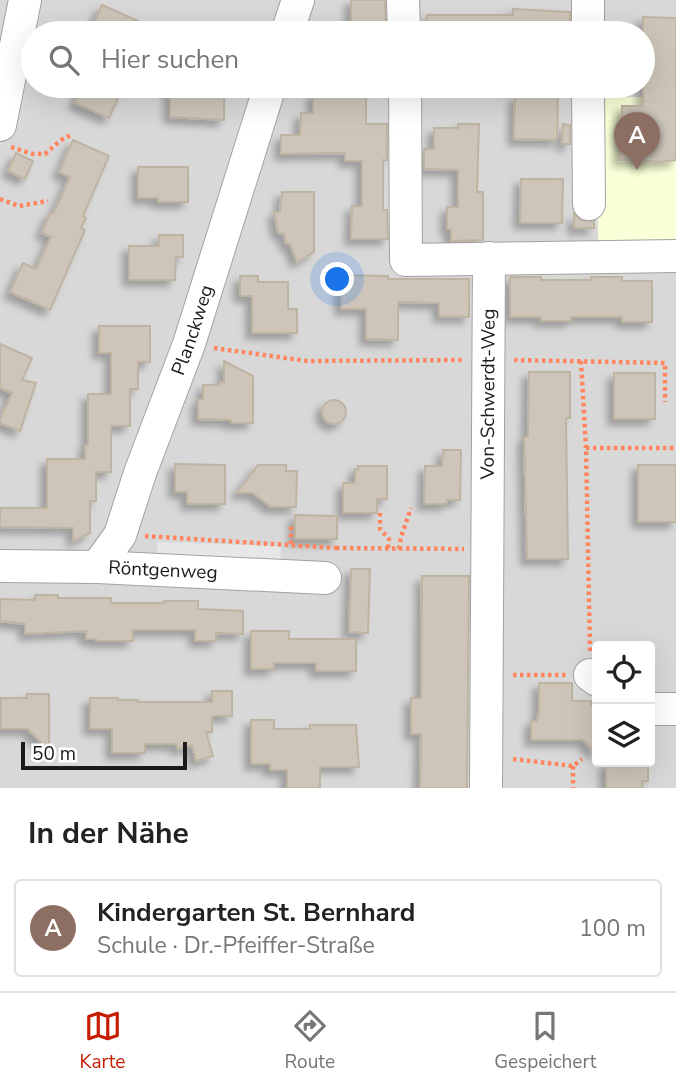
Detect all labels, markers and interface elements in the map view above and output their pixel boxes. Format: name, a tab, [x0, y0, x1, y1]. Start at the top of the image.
search box	[21, 21, 655, 98]
icon: search	[45, 41, 83, 79]
text: Hier suchen	[101, 42, 239, 77]
pin: A	[614, 112, 660, 170]
your location	[320, 262, 354, 296]
street label: Planckweg	[165, 282, 220, 379]
street label: Von-Schwerdt-Weg	[475, 309, 502, 480]
street label: Röntgenweg	[108, 555, 218, 586]
map controls	[592, 641, 655, 767]
button: locate	[592, 641, 655, 704]
button: layers	[592, 704, 655, 767]
scale bar	[21, 739, 187, 771]
text: 50 m	[32, 741, 76, 767]
text: In der Nähe	[28, 813, 189, 854]
text: Kindergarten St. Bernhard	[97, 895, 415, 930]
text: A	[44, 913, 62, 944]
text: 100 m	[579, 913, 646, 944]
text: Schule · Dr.-Pfeiffer-Straße	[97, 930, 375, 961]
tab: Karte	[80, 1007, 125, 1075]
tab: Route	[285, 1007, 335, 1075]
tab: Gespeichert	[494, 1007, 596, 1075]

